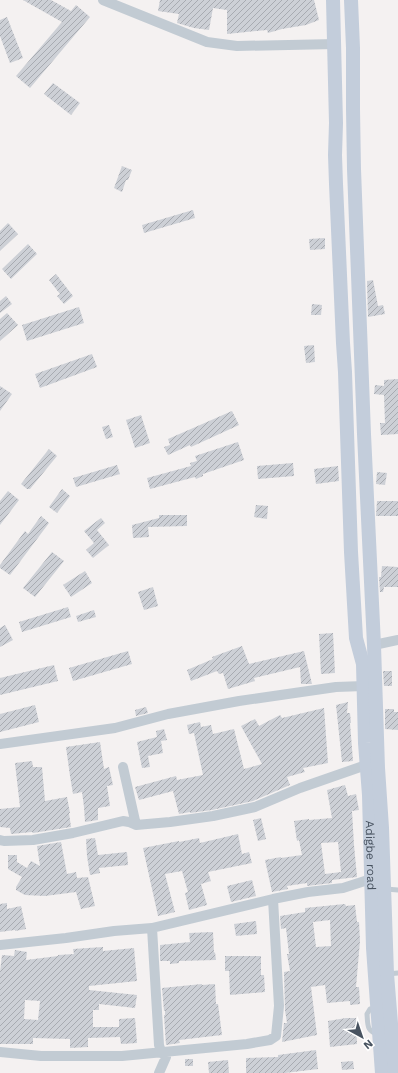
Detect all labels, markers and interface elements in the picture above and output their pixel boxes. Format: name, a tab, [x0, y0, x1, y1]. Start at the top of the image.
street label: Adigbe road	[363, 820, 378, 890]
north arrow	[342, 1017, 382, 1057]
text: N	[361, 1037, 375, 1052]

